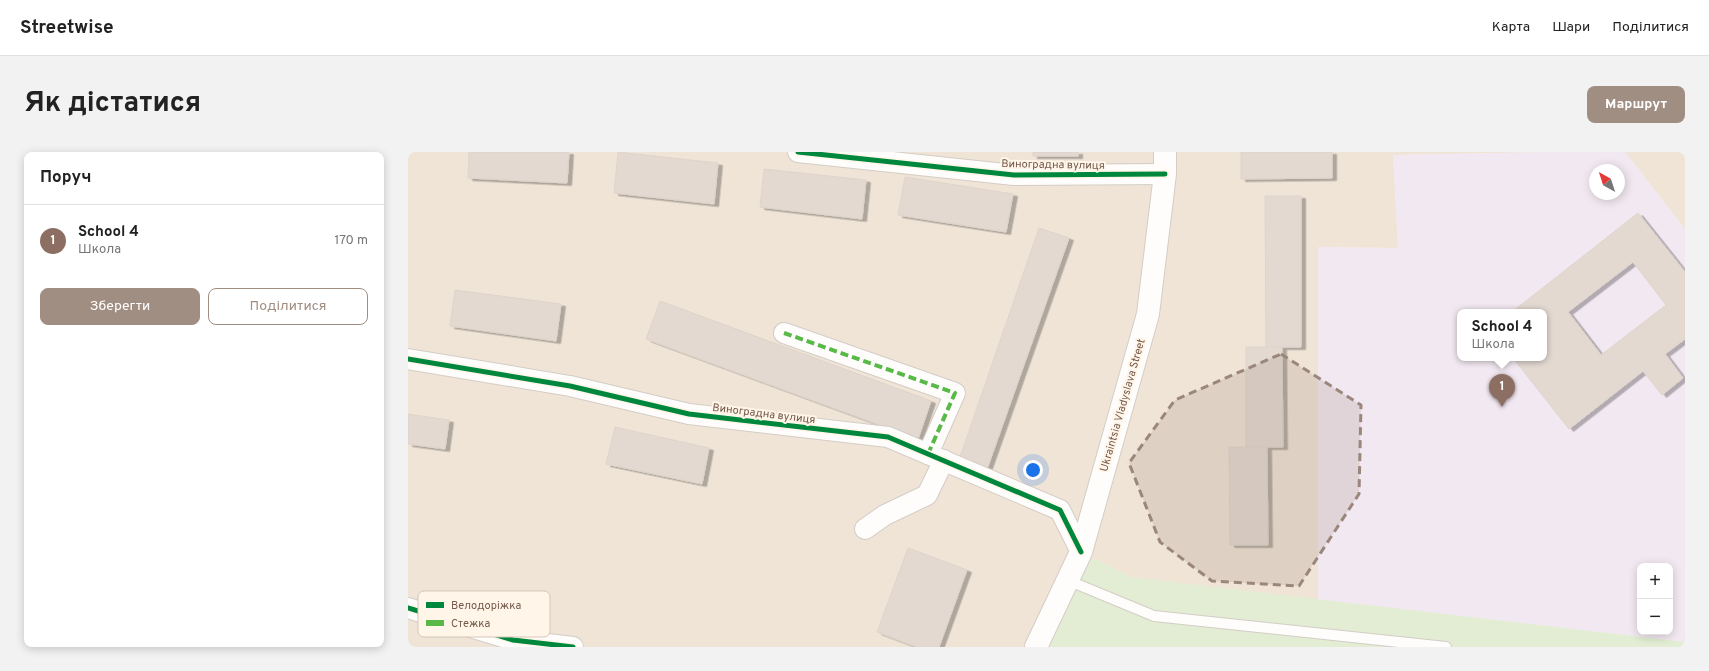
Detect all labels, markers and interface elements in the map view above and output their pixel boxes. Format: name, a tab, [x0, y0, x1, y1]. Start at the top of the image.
text: Streetwise	[20, 16, 113, 40]
text: Карта	[1492, 19, 1530, 36]
text: Шари	[1552, 19, 1590, 36]
text: Поділитися	[1612, 19, 1689, 36]
text: Як дістатися	[24, 86, 201, 122]
button: Маршрут	[1587, 86, 1685, 123]
street label: Виноградна вулиця	[1001, 157, 1105, 173]
north arrow	[1589, 164, 1625, 200]
text: Поруч	[40, 167, 92, 189]
text: School 4	[78, 223, 139, 242]
text: 1	[50, 233, 56, 249]
text: 170 m	[334, 233, 368, 249]
text: Школа	[78, 242, 121, 258]
button: Зберегти	[40, 288, 200, 325]
button: Поділитися	[208, 288, 368, 325]
popup	[1457, 309, 1547, 361]
text: School 4	[1472, 318, 1532, 337]
street label: Ukraintsia Vladyslava Street	[1097, 337, 1149, 473]
text: Школа	[1472, 337, 1515, 353]
pin: 1	[1489, 374, 1515, 407]
street label: Виноградна вулиця	[712, 401, 816, 427]
your location	[1023, 460, 1043, 480]
map controls	[1637, 563, 1673, 635]
button: +	[1637, 563, 1673, 599]
legend	[418, 591, 550, 637]
text: Велодоріжка	[451, 599, 521, 613]
button: −	[1637, 599, 1673, 635]
text: Стежка	[451, 617, 491, 631]

